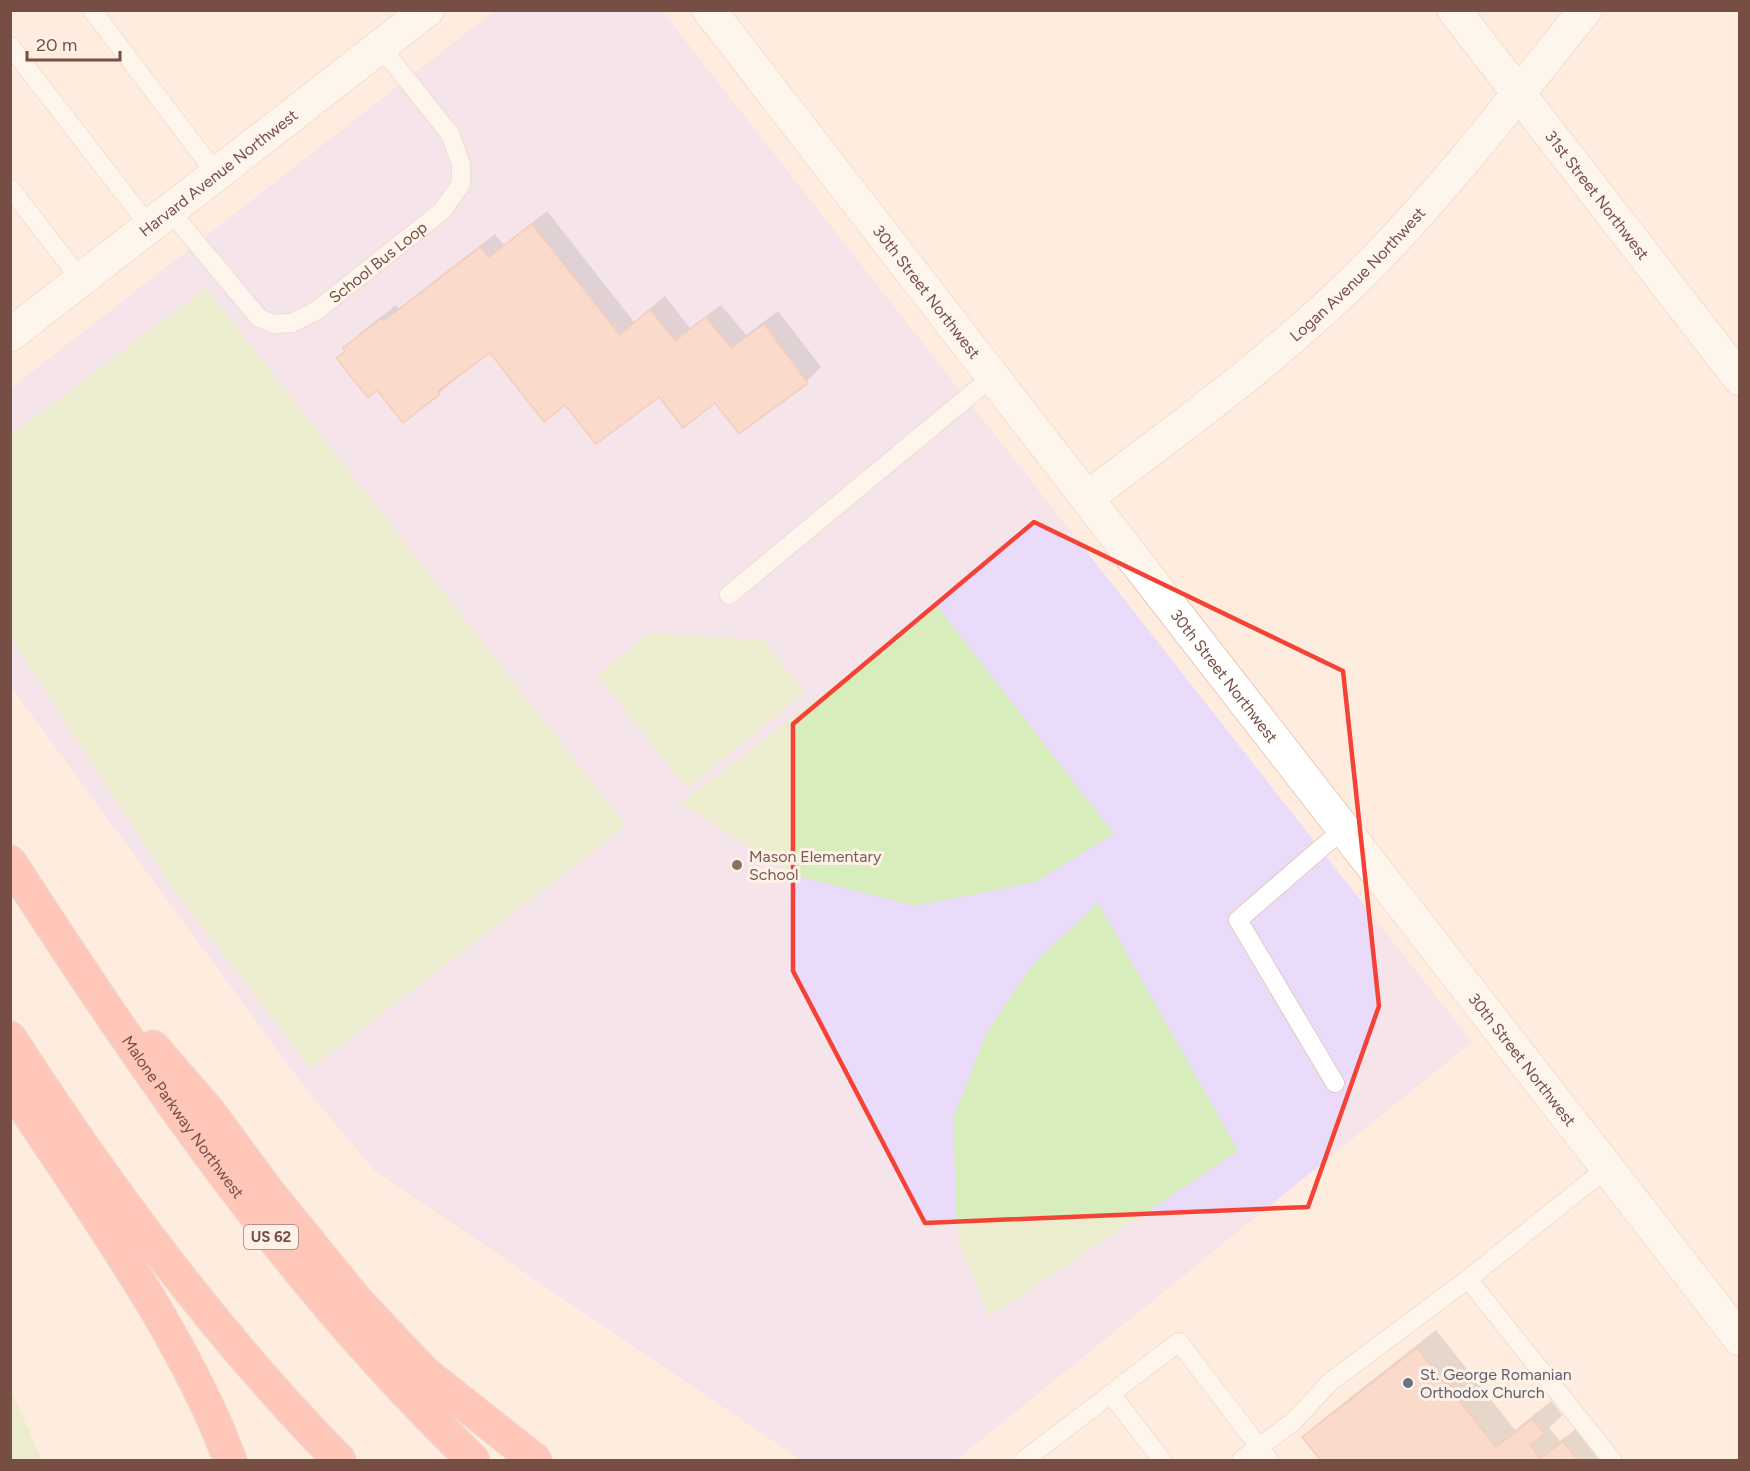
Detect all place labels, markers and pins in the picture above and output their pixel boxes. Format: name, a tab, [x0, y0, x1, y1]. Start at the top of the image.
place label: Mason Elementary School	[749, 847, 882, 884]
marker: Mason Elementary School	[730, 858, 744, 872]
place label: St. George Romanian Orthodox Church	[1420, 1365, 1572, 1402]
marker: St. George Romanian Orthodox Church	[1401, 1376, 1415, 1390]

